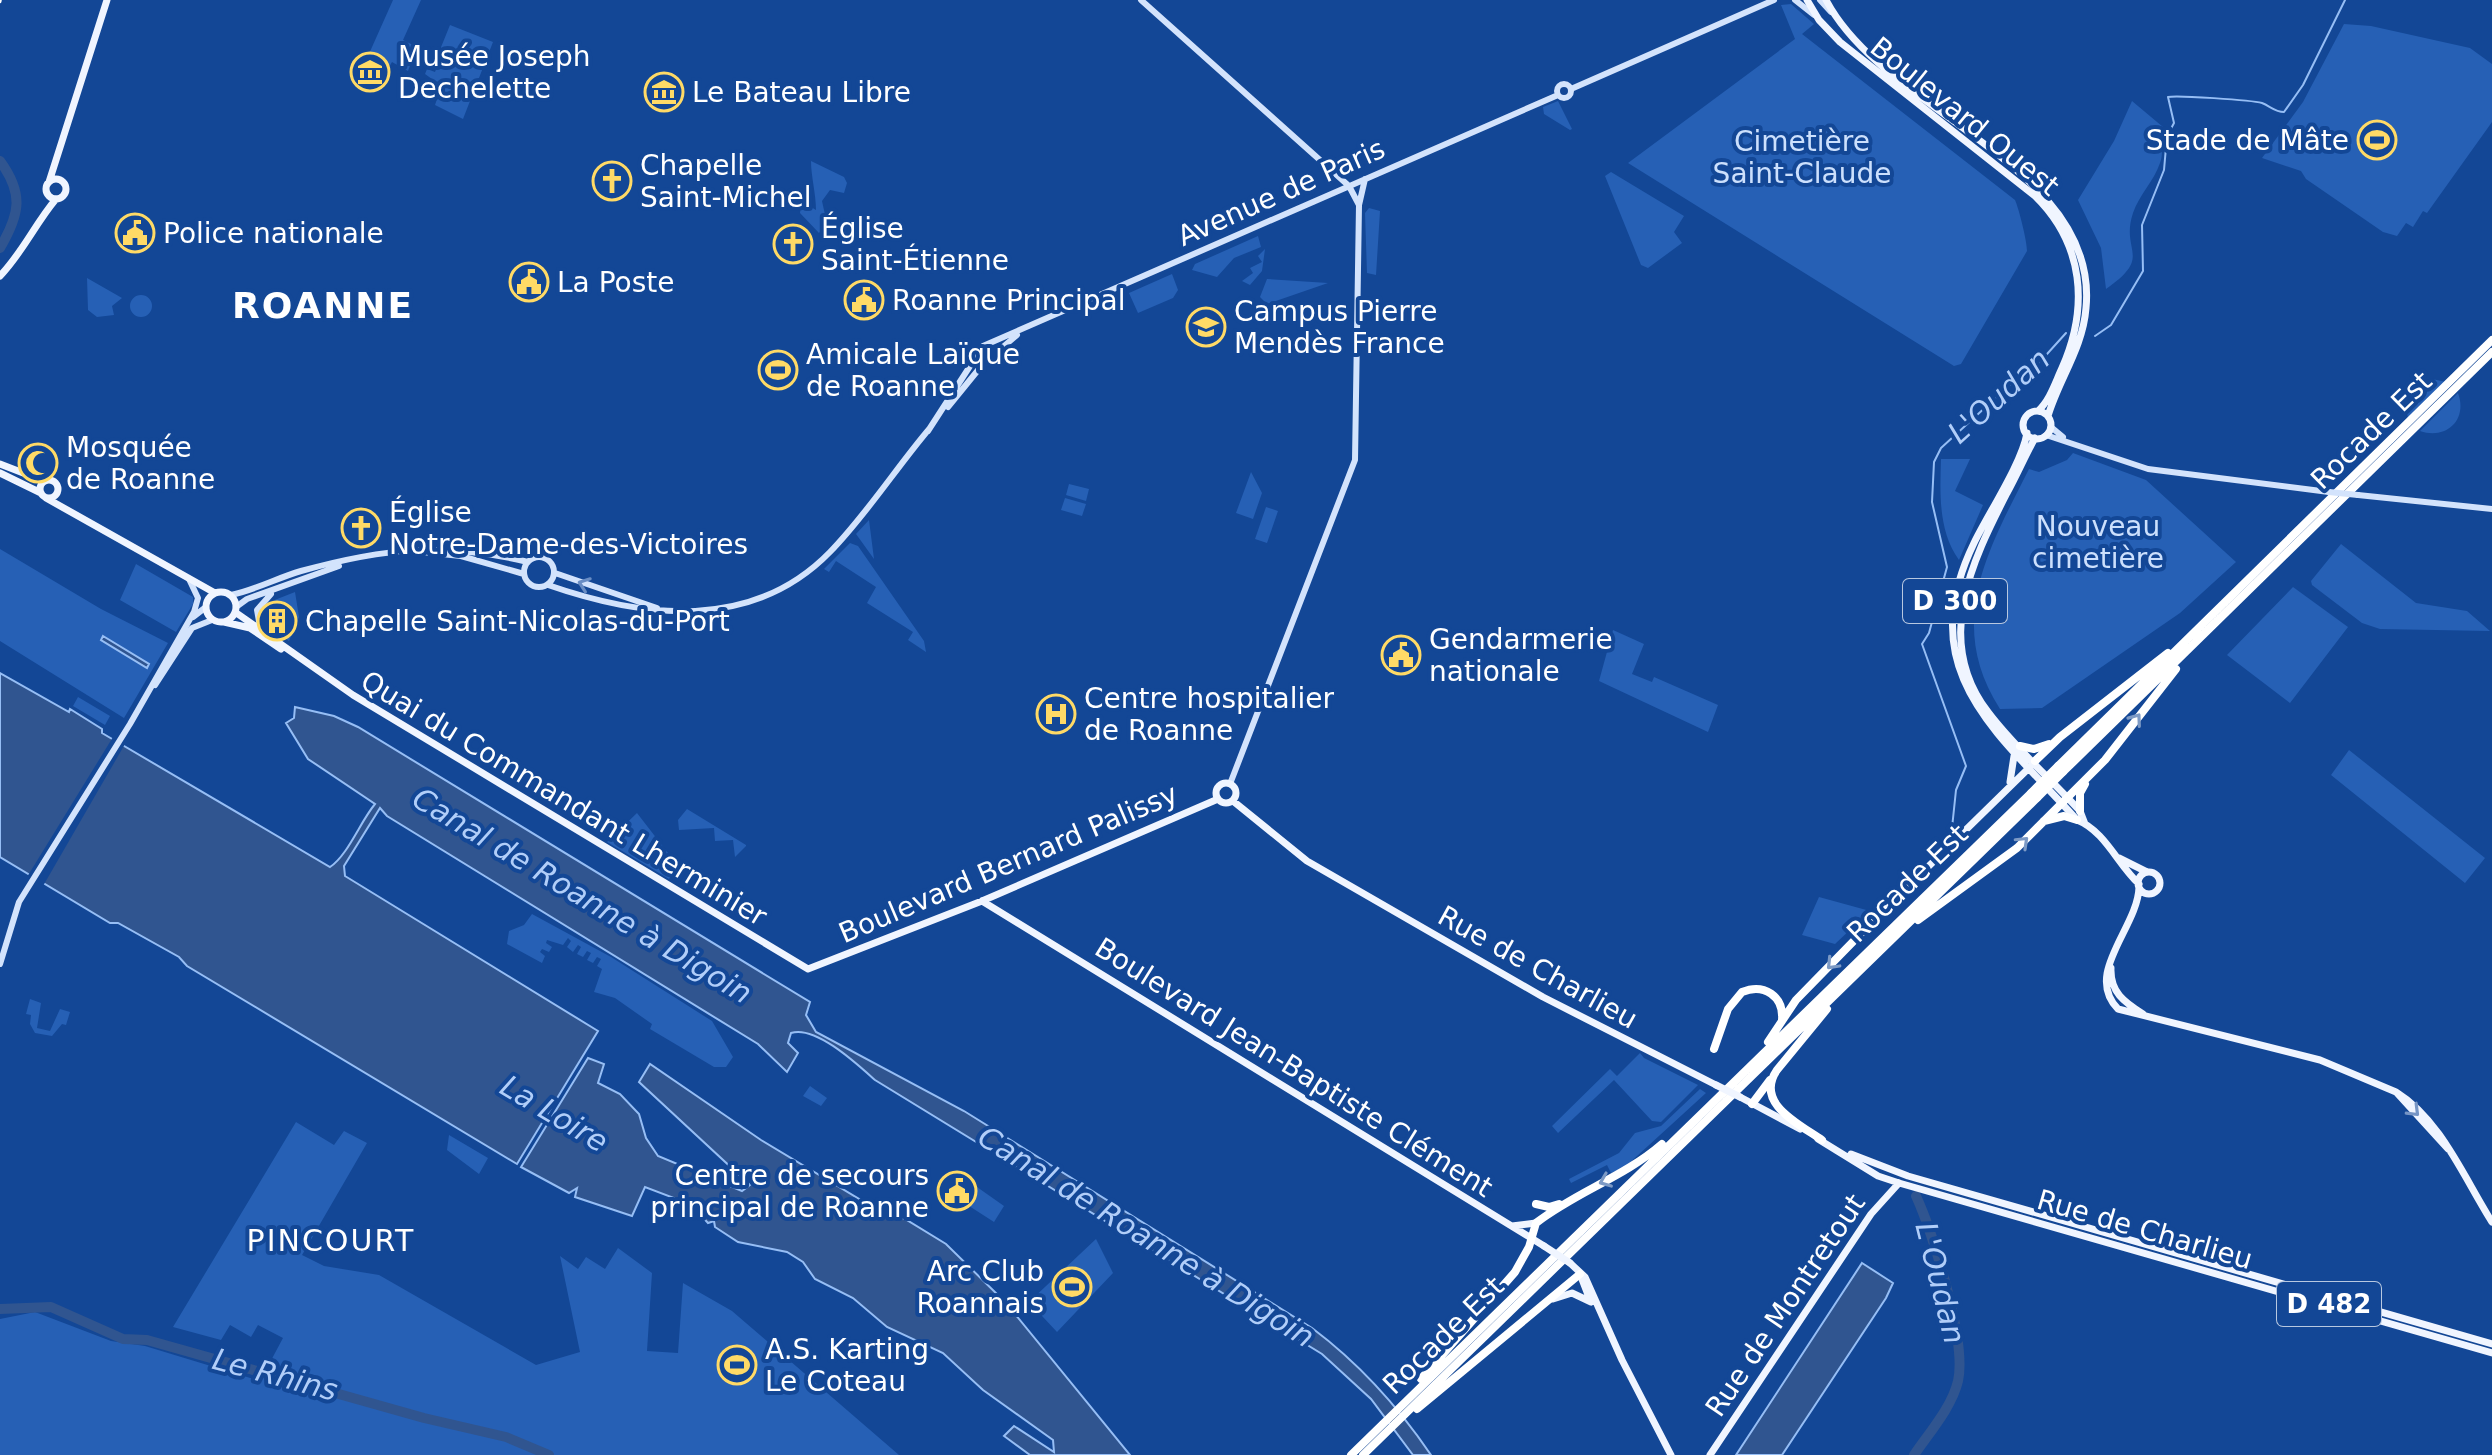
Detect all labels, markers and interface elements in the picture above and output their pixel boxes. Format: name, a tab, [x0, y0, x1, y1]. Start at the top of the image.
street label: Boulevard Ouest	[1864, 30, 2066, 203]
place label: Musée Joseph Dechelette	[398, 40, 591, 105]
museum icon: Musée Joseph Dechelette	[349, 51, 391, 93]
museum icon: Le Bateau Libre	[643, 71, 685, 113]
place label: Le Bateau Libre	[692, 76, 911, 109]
sports icon: Stade de Mâte	[2356, 119, 2398, 161]
place label: Stade de Mâte	[2146, 124, 2349, 157]
park label: Cimetière Saint-Claude	[1713, 125, 1891, 190]
street label: Avenue de Paris	[1172, 132, 1390, 253]
place label: Chapelle Saint-Michel	[640, 149, 812, 214]
church icon: Chapelle Saint-Michel	[591, 160, 633, 202]
place label: Église Saint-Étienne	[821, 211, 1009, 277]
public building icon: Police nationale	[114, 212, 156, 254]
place label: Police nationale	[163, 217, 384, 250]
church icon: Église Saint-Étienne	[772, 223, 814, 265]
public building icon: La Poste	[508, 261, 550, 303]
place label: La Poste	[557, 266, 674, 299]
public building icon: Roanne Principal	[843, 279, 885, 321]
place label: Roanne Principal	[892, 284, 1125, 317]
district label: ROANNE	[232, 285, 414, 326]
place label: Campus Pierre Mendès France	[1234, 295, 1445, 360]
school or university icon: Campus Pierre Mendès France	[1185, 306, 1227, 348]
place label: Amicale Laïque de Roanne	[806, 338, 1020, 403]
water label: L'Oudan	[1941, 341, 2056, 450]
sports icon: Amicale Laïque de Roanne	[757, 349, 799, 391]
street label: Rocade Est	[2304, 365, 2439, 496]
place label: Mosquée de Roanne	[66, 431, 215, 496]
mosque icon: Mosquée de Roanne	[17, 442, 59, 484]
place label: Église Notre-Dame-des-Victoires	[389, 495, 748, 561]
church icon: Église Notre-Dame-des-Victoires	[340, 507, 382, 549]
park label: Nouveau cimetière	[2032, 510, 2164, 575]
one-way arrow	[578, 577, 592, 594]
road number: D 300	[1903, 579, 2007, 623]
building icon: Chapelle Saint-Nicolas-du-Port	[256, 600, 298, 642]
place label: Chapelle Saint-Nicolas-du-Port	[305, 605, 730, 638]
place label: Gendarmerie nationale	[1429, 623, 1613, 688]
public building icon: Gendarmerie nationale	[1380, 634, 1422, 676]
street label: Quai du Commandant Lherminier	[355, 664, 773, 933]
place label: Centre hospitalier de Roanne	[1084, 682, 1334, 747]
hospital icon: Centre hospitalier de Roanne	[1035, 693, 1077, 735]
one-way arrow	[2126, 714, 2141, 728]
street label: Boulevard Bernard Palissy	[834, 777, 1182, 950]
water label: Canal de Roanne à Digoin	[406, 780, 758, 1011]
street label: Rocade Est	[1840, 818, 1975, 949]
one-way arrow	[2014, 837, 2028, 851]
street label: Rue de Charlieu	[1432, 899, 1643, 1036]
street label: Boulevard Jean-Baptiste Clément	[1089, 931, 1499, 1204]
one-way arrow	[1827, 955, 1841, 969]
water label: La Loire	[494, 1068, 614, 1159]
one-way arrow	[2405, 1102, 2419, 1116]
water label: Canal de Roanne à Digoin	[972, 1119, 1321, 1355]
place label: Centre de secours principal de Roanne	[650, 1159, 929, 1224]
public building icon: Centre de secours principal de Roanne	[936, 1170, 978, 1212]
one-way arrow	[1599, 1171, 1613, 1188]
street label: Rue de Charlieu	[2033, 1183, 2256, 1276]
street label: Rue de Montretout	[1699, 1188, 1872, 1423]
water label: L'Oudan	[1909, 1218, 1972, 1347]
district label: PINCOURT	[247, 1223, 415, 1258]
place label: Arc Club Roannais	[916, 1255, 1044, 1320]
sports icon: Arc Club Roannais	[1051, 1266, 1093, 1308]
street label: Rocade Est	[1376, 1270, 1511, 1401]
road number: D 482	[2277, 1282, 2381, 1326]
place label: A.S. Karting Le Coteau	[765, 1333, 929, 1398]
water label: Le Rhins	[209, 1341, 341, 1408]
sports icon: A.S. Karting Le Coteau	[716, 1344, 758, 1386]

